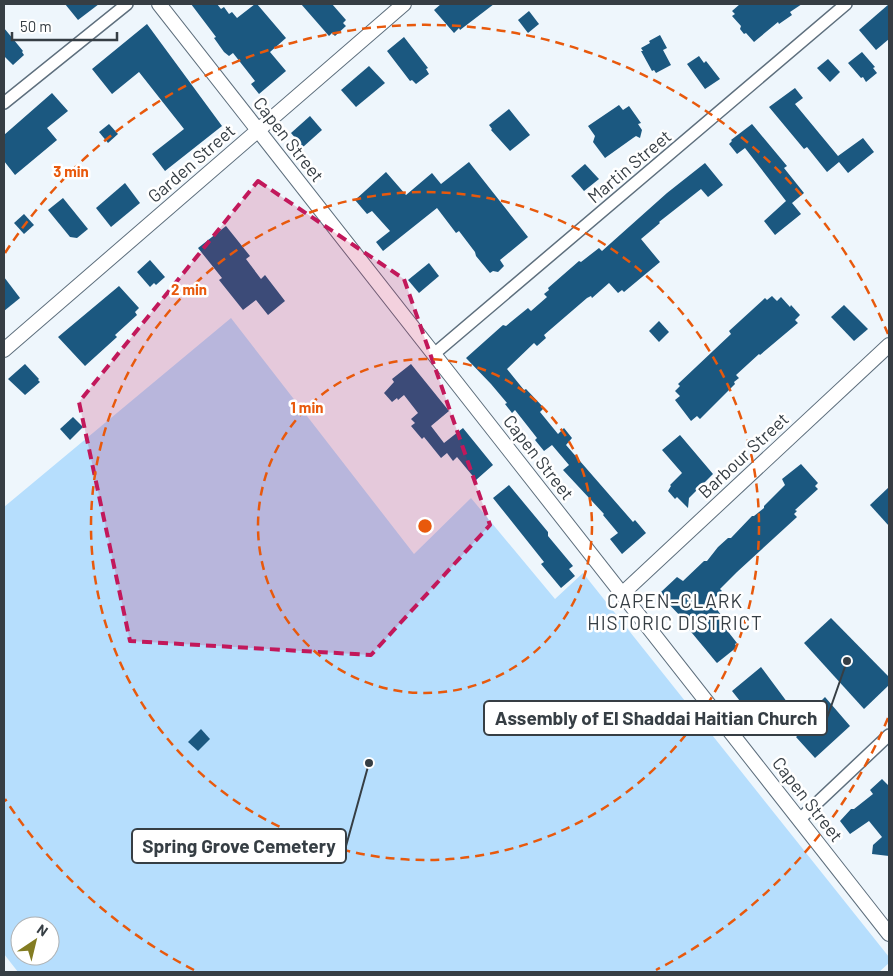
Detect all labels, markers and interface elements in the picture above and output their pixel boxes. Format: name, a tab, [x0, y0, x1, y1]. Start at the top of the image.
scale bar	[12, 10, 118, 42]
text: 50 m	[20, 17, 52, 35]
street label: Capen Street	[249, 92, 329, 186]
street label: Garden Street	[143, 119, 239, 207]
street label: Martin Street	[583, 125, 675, 207]
text: 3 min	[53, 162, 89, 180]
text: 2 min	[171, 280, 207, 298]
text: 1 min	[291, 398, 323, 416]
street label: Barbour Street	[693, 408, 793, 502]
street label: Capen Street	[499, 410, 579, 504]
centre of rings	[416, 517, 434, 535]
district label: CAPEN–CLARK HISTORIC DISTRICT	[587, 589, 763, 634]
callout: Assembly of El Shaddai Haitian Church	[484, 701, 827, 735]
text: Assembly of El Shaddai Haitian Church	[495, 706, 817, 729]
street label: Capen Street	[768, 752, 848, 846]
callout: Spring Grove Cemetery	[132, 829, 346, 863]
text: Spring Grove Cemetery	[142, 834, 336, 857]
north arrow	[10, 916, 60, 966]
text: N	[34, 920, 51, 940]

